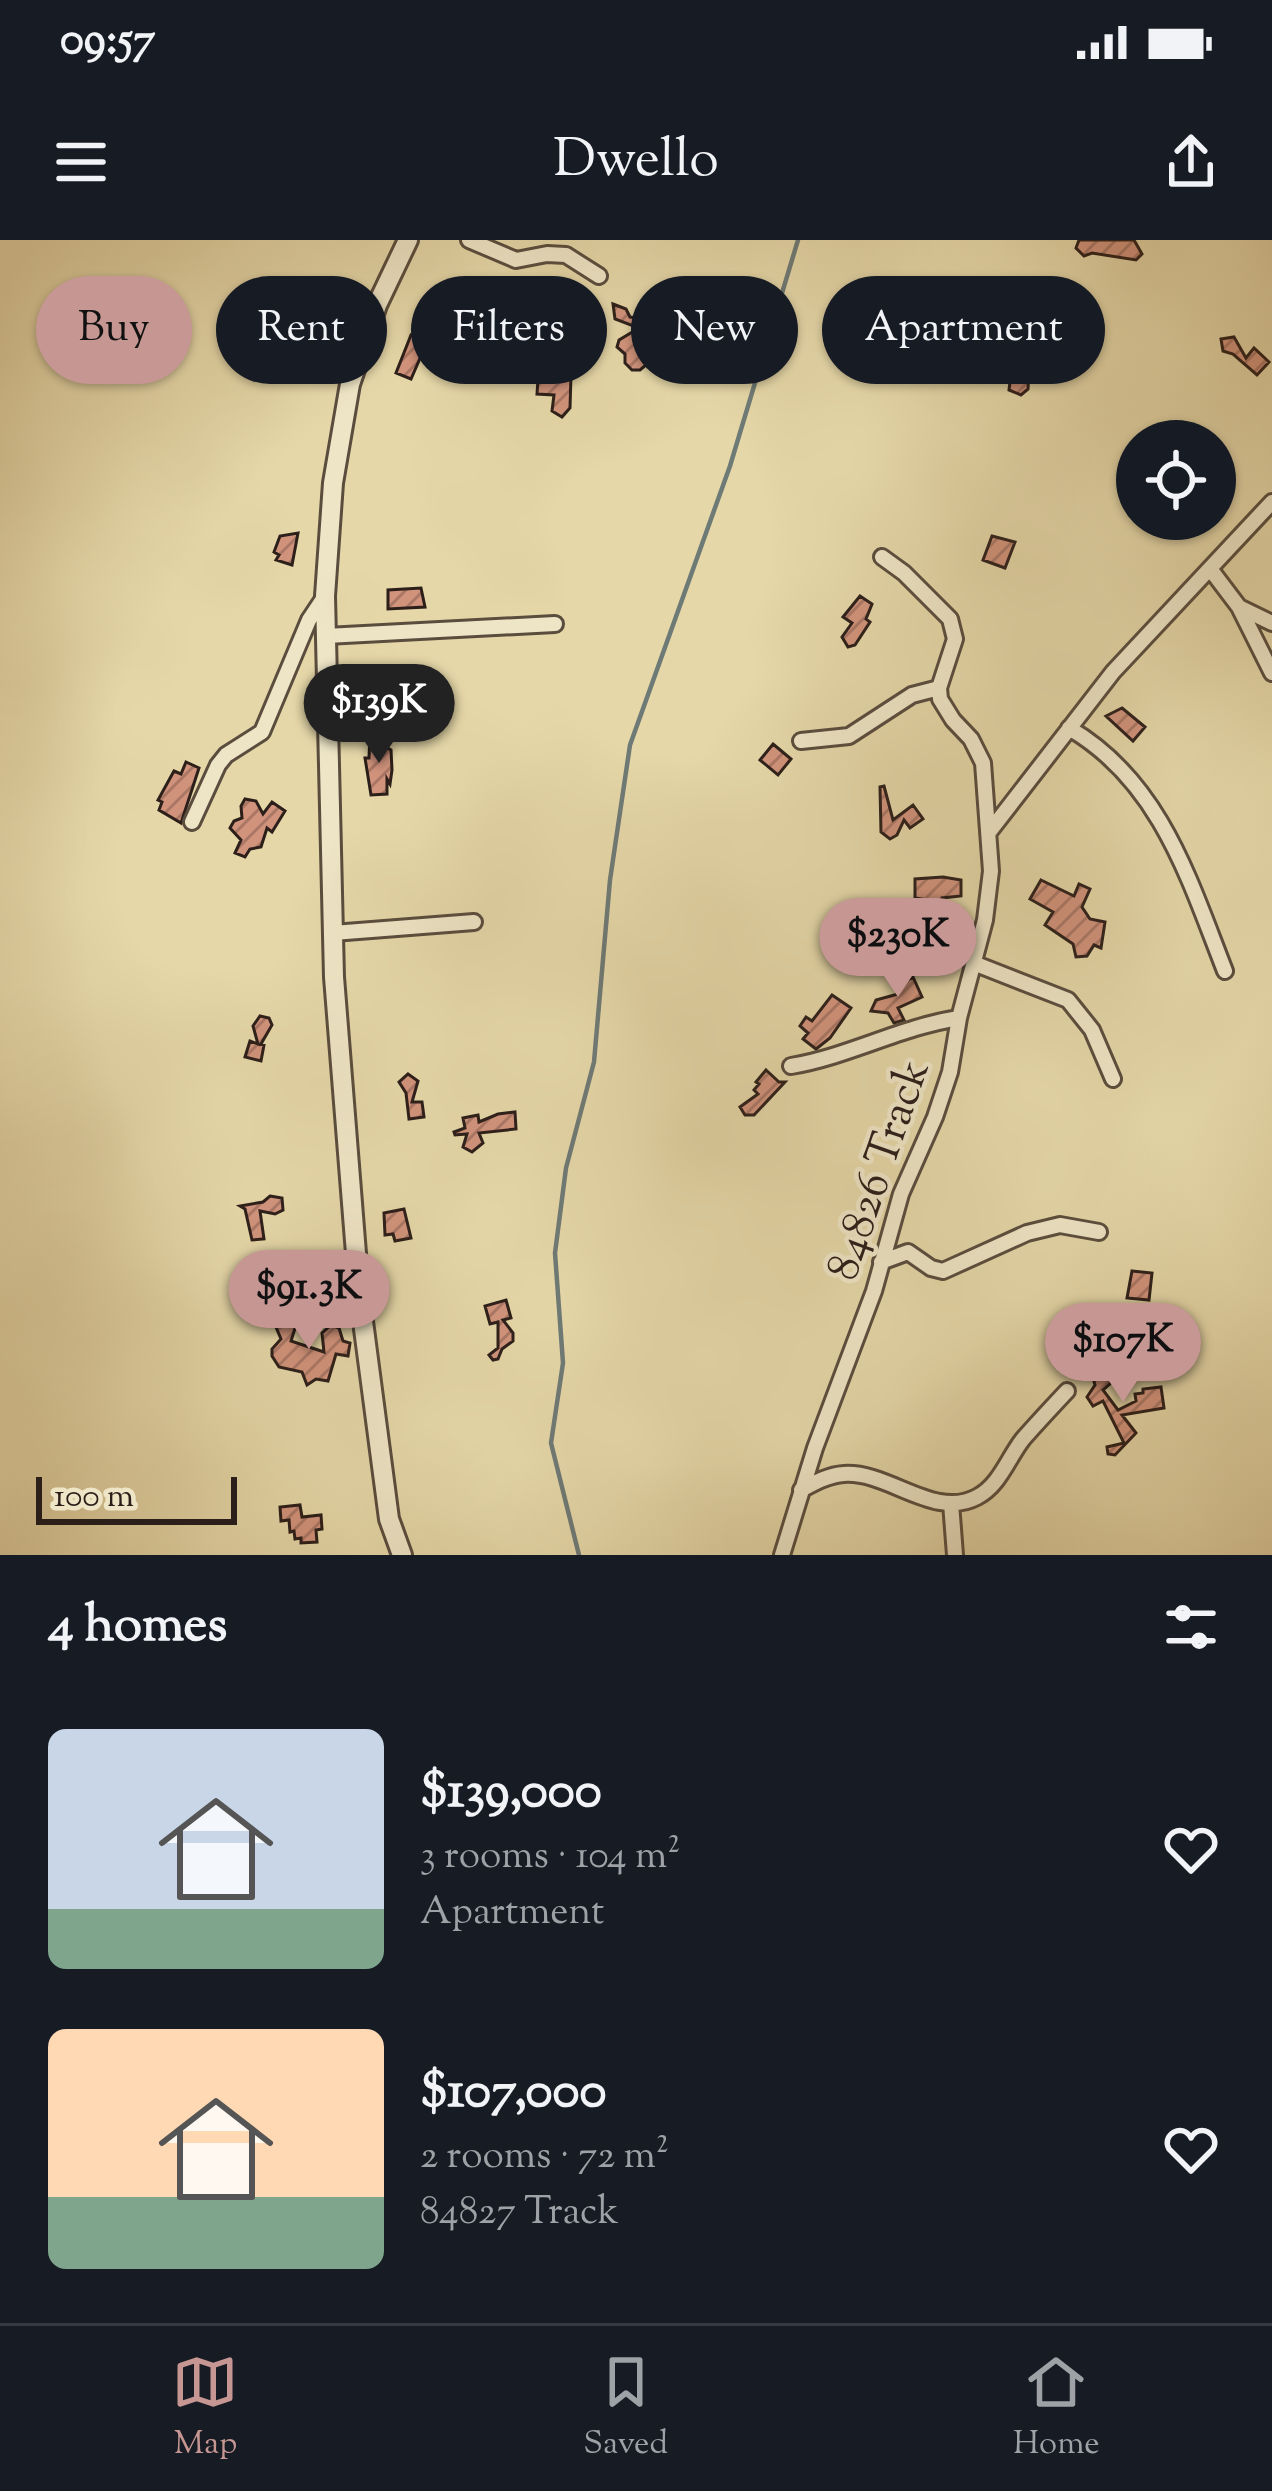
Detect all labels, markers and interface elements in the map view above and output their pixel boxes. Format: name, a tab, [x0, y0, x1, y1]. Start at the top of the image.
text: 09:57	[60, 10, 155, 75]
text: Dwello	[553, 123, 719, 201]
icon: menu	[48, 129, 114, 195]
icon: share	[1158, 129, 1224, 195]
chip: Buy	[36, 276, 192, 384]
chip: Rent	[216, 276, 387, 384]
chip: Filters	[411, 276, 607, 384]
chip: New	[631, 276, 798, 384]
chip: Apartment	[822, 276, 1105, 384]
map controls	[1116, 420, 1236, 540]
button: locate	[1116, 420, 1236, 540]
pin: $139K	[295, 664, 463, 766]
text: $139K	[331, 675, 427, 731]
pin: $230K	[814, 898, 982, 1000]
text: $230K	[846, 909, 950, 965]
street label: 84826 Track	[813, 1052, 949, 1290]
pin: $91.3K	[211, 1250, 407, 1352]
text: $91.3K	[256, 1261, 362, 1317]
pin: $107K	[1039, 1303, 1207, 1405]
text: $107K	[1072, 1314, 1174, 1370]
scale bar	[36, 1471, 237, 1524]
text: 100 m	[54, 1474, 134, 1522]
text: 4 homes	[48, 1591, 227, 1664]
icon: filters	[1158, 1594, 1224, 1660]
text: $139,000	[420, 1757, 602, 1830]
icon: home	[144, 1777, 288, 1921]
icon: heart	[1158, 1816, 1224, 1882]
text: 3 rooms · 104 m²	[420, 1830, 680, 1886]
text: Apartment	[420, 1886, 604, 1942]
text: $107,000	[420, 2057, 606, 2130]
icon: home	[144, 2077, 288, 2221]
icon: heart	[1158, 2116, 1224, 2182]
text: 2 rooms · 72 m²	[420, 2130, 669, 2186]
text: 84827 Track	[420, 2186, 619, 2242]
tab: Map	[172, 2349, 238, 2469]
tab: Saved	[583, 2349, 668, 2469]
tab: Home	[1013, 2349, 1100, 2469]

